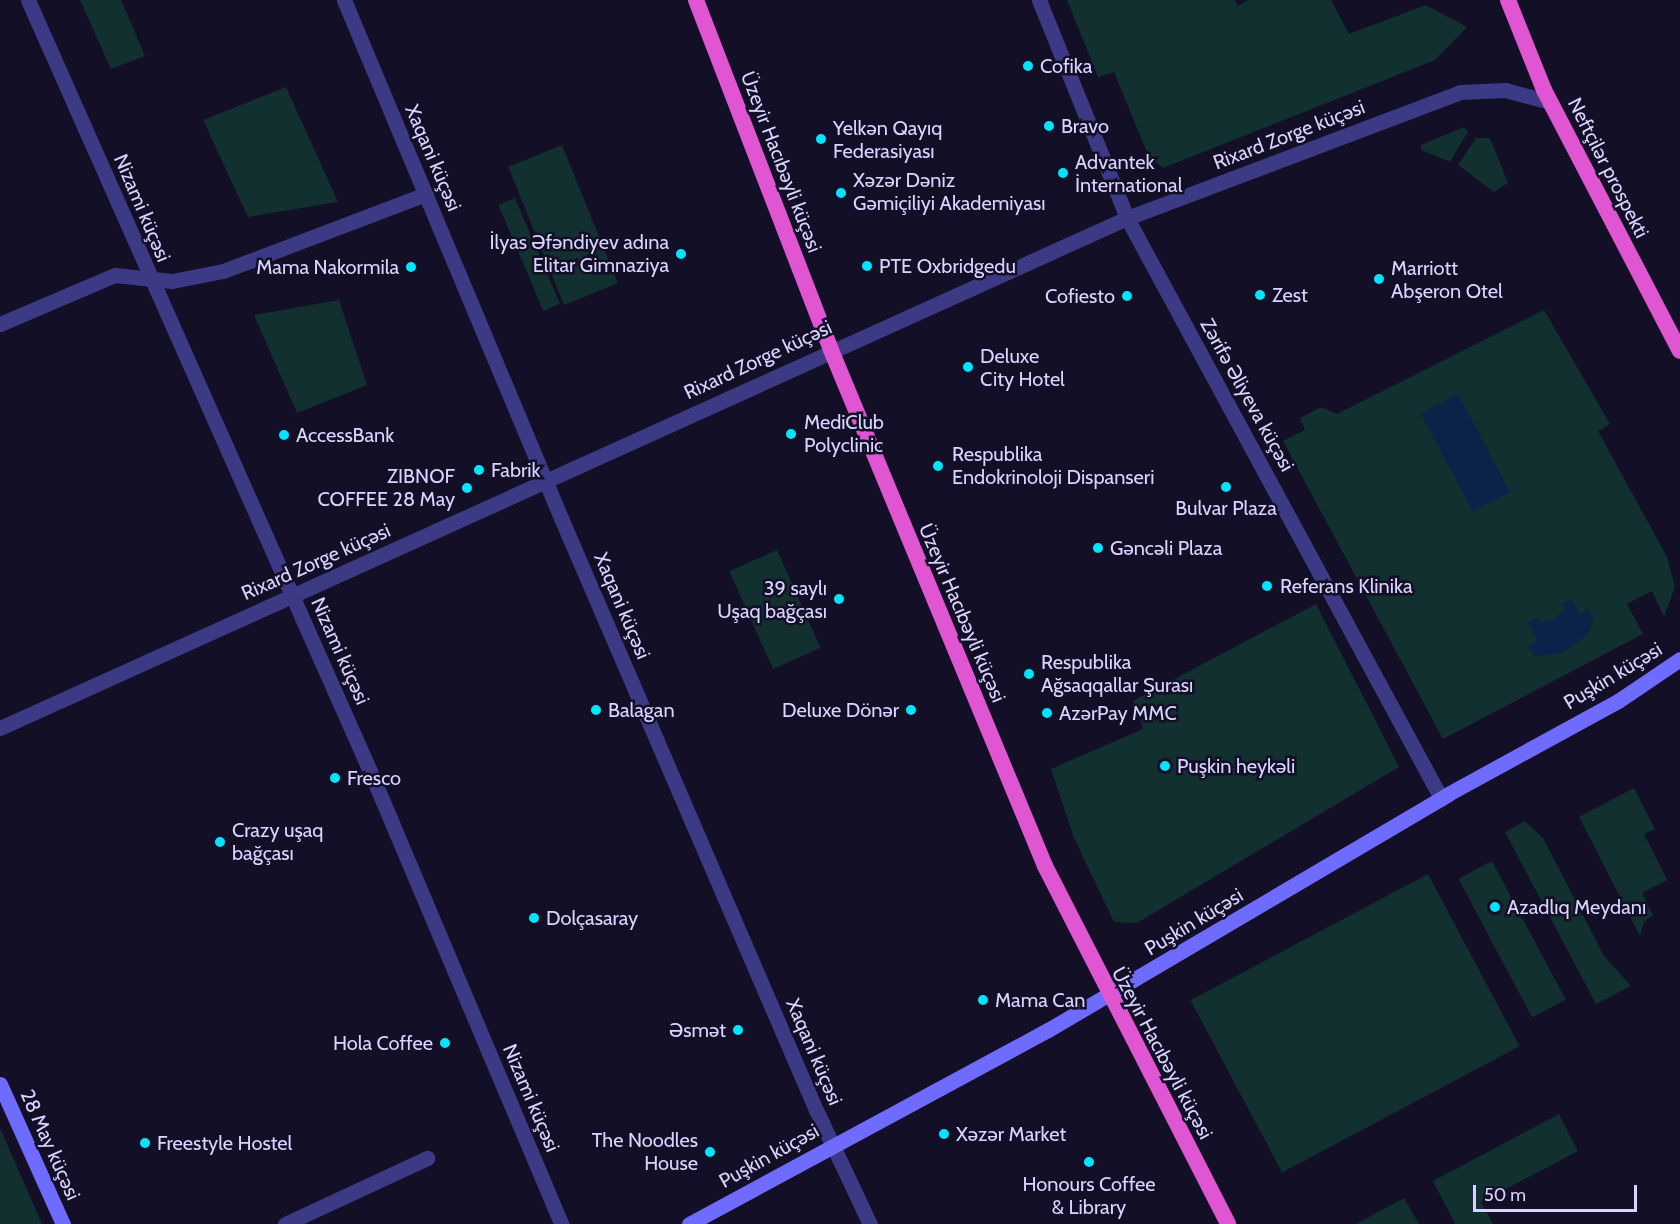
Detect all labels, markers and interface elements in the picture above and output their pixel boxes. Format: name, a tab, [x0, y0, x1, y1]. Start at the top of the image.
place label: Cofika	[1040, 54, 1092, 78]
marker: Cofika	[1021, 59, 1035, 73]
street label: Üzeyir Hacıbəyli küçəsi	[735, 68, 827, 256]
street label: Neftçilər prospekti	[1562, 94, 1654, 242]
street label: Rixard Zorge küçəsi	[1210, 95, 1368, 175]
street label: Xaqani küçəsi	[400, 101, 466, 215]
place label: Bravo	[1061, 114, 1109, 138]
place label: Yelkən Qayıq Federasiyası	[833, 116, 942, 163]
marker: Bravo	[1042, 119, 1056, 133]
marker: Yelkən Qayıq Federasiyası	[814, 132, 828, 146]
place label: Advantek İnternational	[1075, 150, 1182, 197]
street label: Nizami küçəsi	[109, 151, 175, 265]
marker: Advantek İnternational	[1056, 166, 1070, 180]
place label: Xəzər Dəniz Gəmiçiliyi Akademiyası	[853, 169, 1046, 216]
marker: Xəzər Dəniz Gəmiçiliyi Akademiyası	[834, 186, 848, 200]
place label: İlyas Əfəndiyev adına Elitar Gimnaziya	[489, 231, 669, 278]
marker: İlyas Əfəndiyev adına Elitar Gimnaziya	[674, 247, 688, 261]
place label: PTE Oxbridgedu	[879, 254, 1016, 278]
place label: Mama Nakormila	[256, 255, 399, 279]
place label: Marriott Abşeron Otel	[1391, 256, 1503, 303]
marker: PTE Oxbridgedu	[860, 259, 874, 273]
marker: Mama Nakormila	[404, 260, 418, 274]
marker: Marriott Abşeron Otel	[1372, 272, 1386, 286]
place label: Zest	[1272, 283, 1308, 307]
place label: Cofiesto	[1045, 284, 1115, 308]
marker: Zest	[1253, 288, 1267, 302]
marker: Cofiesto	[1120, 289, 1134, 303]
street label: Zərifə Əliyeva küçəsi	[1195, 314, 1299, 476]
street label: Rixard Zorge küçəsi	[680, 315, 836, 405]
place label: Deluxe City Hotel	[980, 344, 1065, 391]
marker: Deluxe City Hotel	[961, 360, 975, 374]
place label: MediClub Polyclinic	[804, 410, 884, 457]
place label: AccessBank	[296, 423, 394, 447]
marker: MediClub Polyclinic	[782, 425, 800, 443]
marker: AccessBank	[277, 428, 291, 442]
place label: Respublika Endokrinoloji Dispanseri	[952, 442, 1154, 489]
marker: Respublika Endokrinoloji Dispanseri	[929, 457, 947, 475]
place label: Fabrik	[491, 458, 541, 482]
marker: Fabrik	[472, 463, 486, 477]
place label: ZIBNOF COFFEE 28 May	[317, 464, 455, 511]
marker: Bulvar Plaza	[1219, 480, 1233, 494]
marker: ZIBNOF COFFEE 28 May	[460, 481, 474, 495]
place label: Bulvar Plaza	[1175, 496, 1277, 520]
street label: Rixard Zorge küçəsi	[238, 518, 394, 606]
street label: Üzeyir Hacıbəyli küçəsi	[913, 520, 1011, 706]
place label: Gəncəli Plaza	[1110, 536, 1222, 560]
marker: Gəncəli Plaza	[1091, 541, 1105, 555]
street label: Xaqani küçəsi	[589, 549, 655, 663]
place label: Referans Klinika	[1280, 574, 1412, 598]
place label: 39 saylı Uşaq bağçası	[717, 576, 827, 623]
marker: Referans Klinika	[1258, 577, 1276, 595]
marker: 39 saylı Uşaq bağçası	[832, 592, 846, 606]
street label: Nizami küçəsi	[306, 594, 374, 708]
street label: Puşkin küçəsi	[1560, 637, 1666, 715]
place label: Respublika Ağsaqqallar Şurası	[1041, 650, 1193, 697]
marker: Respublika Ağsaqqallar Şurası	[1022, 667, 1036, 681]
place label: Balagan	[608, 698, 675, 722]
place label: Deluxe Dönər	[782, 698, 899, 722]
place label: AzərPay MMC	[1059, 701, 1177, 725]
marker: Balagan	[589, 703, 603, 717]
marker: Deluxe Dönər	[904, 703, 918, 717]
marker: AzərPay MMC	[1040, 706, 1054, 720]
place label: Puşkin heykəli	[1177, 754, 1295, 778]
marker: Puşkin heykəli	[1158, 759, 1172, 773]
place label: Fresco	[347, 766, 401, 790]
marker: Fresco	[328, 771, 342, 785]
place label: Crazy uşaq bağçası	[232, 819, 323, 866]
marker: Crazy uşaq bağçası	[213, 835, 227, 849]
street label: Puşkin küçəsi	[1141, 883, 1247, 961]
place label: Azadlıq Meydanı	[1507, 895, 1646, 919]
marker: Azadlıq Meydanı	[1488, 900, 1502, 914]
place label: Dolçasaray	[546, 906, 638, 930]
marker: Dolçasaray	[527, 911, 541, 925]
street label: Üzeyir Hacıbəyli küçəsi	[1106, 963, 1218, 1143]
place label: Mama Can	[995, 988, 1085, 1012]
marker: Mama Can	[976, 993, 990, 1007]
street label: Xaqani küçəsi	[781, 995, 847, 1109]
place label: Əsmət	[669, 1018, 726, 1042]
marker: Əsmət	[731, 1023, 745, 1037]
place label: Hola Coffee	[333, 1031, 433, 1055]
marker: Hola Coffee	[438, 1036, 452, 1050]
street label: Nizami küçəsi	[498, 1041, 564, 1155]
street label: 28 May küçəsi	[15, 1086, 85, 1204]
street label: Puşkin küçəsi	[715, 1119, 823, 1193]
place label: Xəzər Market	[956, 1122, 1066, 1146]
marker: Xəzər Market	[937, 1127, 951, 1141]
place label: The Noodles House	[592, 1128, 698, 1175]
place label: Freestyle Hostel	[157, 1131, 292, 1155]
marker: Freestyle Hostel	[138, 1136, 152, 1150]
marker: The Noodles House	[703, 1145, 717, 1159]
marker: Honours Coffee & Library	[1082, 1155, 1096, 1169]
place label: Honours Coffee & Library	[1022, 1172, 1156, 1219]
scale bar	[1476, 1173, 1640, 1211]
text: 50 m	[1484, 1184, 1526, 1206]

